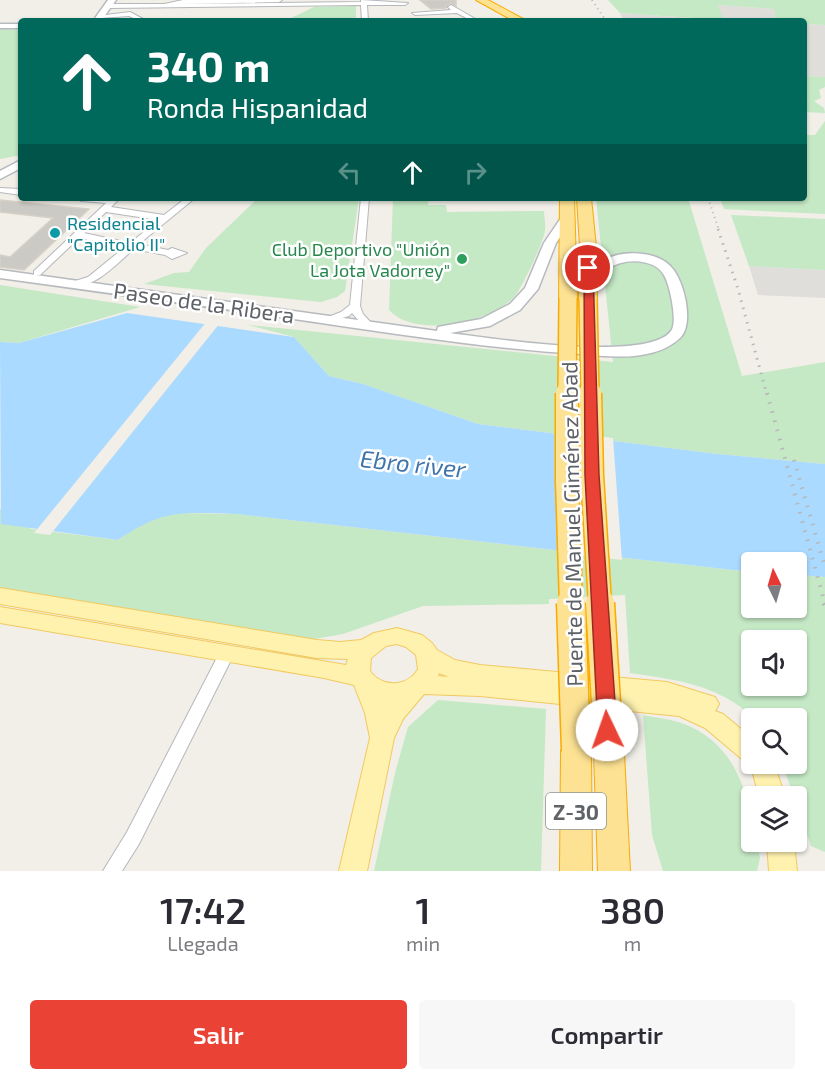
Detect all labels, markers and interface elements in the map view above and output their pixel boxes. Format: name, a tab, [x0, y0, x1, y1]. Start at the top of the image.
text: 340 m	[147, 40, 270, 90]
icon: ahead	[48, 42, 126, 120]
text: Ronda Hispanidad	[147, 91, 368, 123]
icon: left	[333, 156, 366, 189]
icon: ahead	[396, 156, 429, 189]
icon: right	[459, 156, 492, 189]
place label: Residencial "Capitolio II"	[67, 212, 165, 255]
marker: Residencial "Capitolio II"	[48, 226, 62, 240]
place label: Club Deportivo "Unión La Jota Vadorrey"	[272, 238, 450, 281]
pin	[562, 242, 613, 293]
icon: arrive	[571, 251, 604, 284]
marker: Club Deportivo "Unión La Jota Vadorrey"	[455, 252, 469, 266]
street label: Paseo de la Ribera	[112, 276, 296, 328]
street label: Puente de Manuel Giménez Abad	[555, 361, 587, 687]
water label: Ebro river	[359, 443, 468, 483]
north arrow	[741, 552, 807, 618]
map controls	[741, 552, 807, 852]
button: sound	[741, 630, 807, 696]
position arrow	[575, 698, 639, 762]
button: search	[741, 708, 807, 774]
button: layers	[741, 786, 807, 852]
road number: Z-30	[546, 793, 606, 829]
text: 17:42	[160, 888, 246, 931]
text: 1	[416, 888, 431, 931]
text: 380	[600, 888, 665, 931]
text: Llegada	[167, 931, 239, 955]
text: min	[406, 931, 440, 955]
text: m	[624, 931, 641, 955]
button: Salir	[30, 1000, 407, 1069]
button: Compartir	[419, 1000, 795, 1069]

